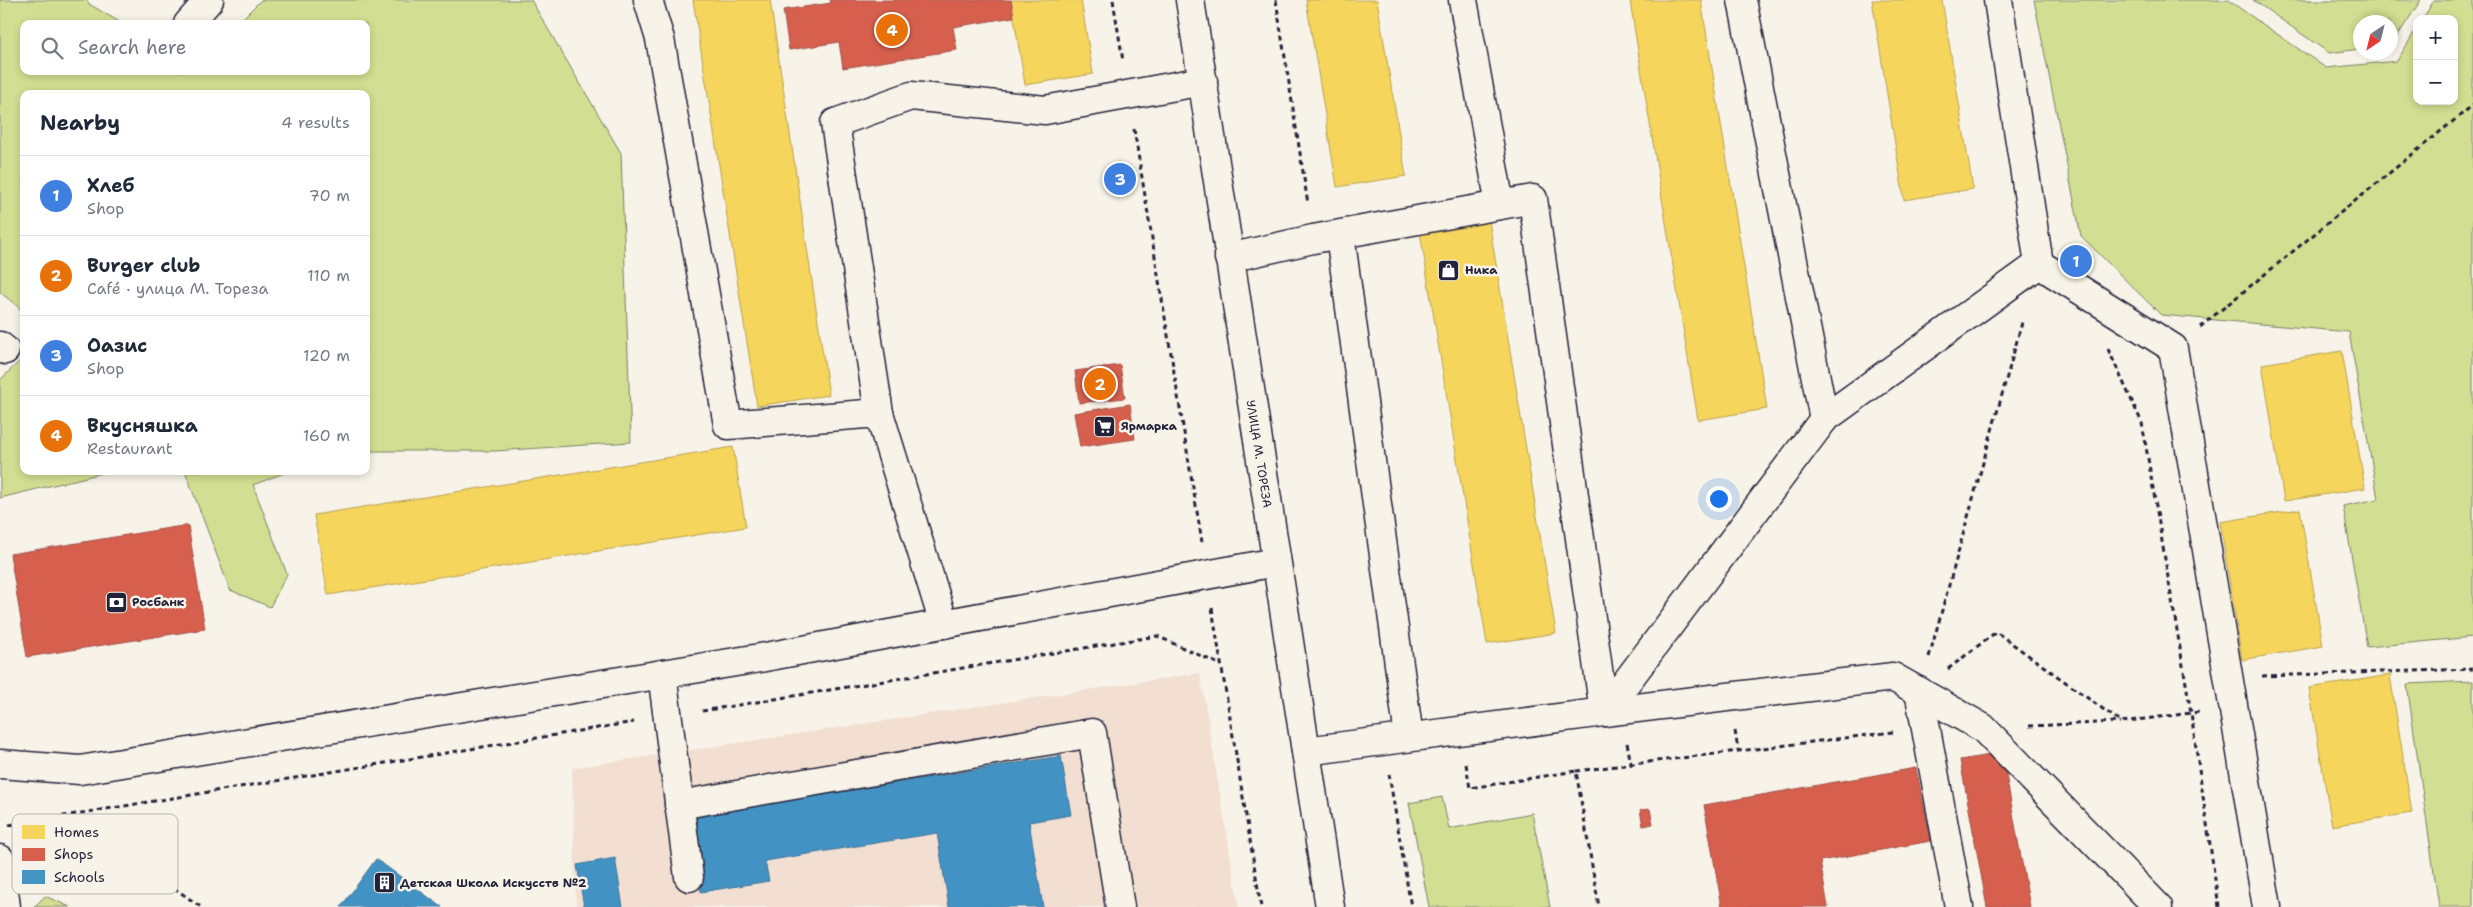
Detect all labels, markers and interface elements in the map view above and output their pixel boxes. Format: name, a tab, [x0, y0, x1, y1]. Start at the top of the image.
pin: 4	[876, 11, 908, 49]
north arrow	[2353, 15, 2398, 60]
map controls	[2413, 15, 2458, 105]
button: +	[2413, 15, 2458, 60]
search box	[20, 20, 370, 75]
icon: search	[38, 34, 66, 62]
text: Search here	[78, 35, 187, 60]
button: −	[2413, 60, 2458, 105]
text: Nearby	[40, 109, 120, 137]
text: 4 results	[281, 112, 350, 133]
pin: 3	[1104, 160, 1136, 198]
text: Хлеб	[87, 173, 134, 198]
text: 1	[52, 185, 60, 206]
text: 70 m	[309, 185, 350, 206]
text: Shop	[87, 198, 124, 219]
pin: 1	[2060, 242, 2092, 280]
text: Burger club	[87, 253, 200, 278]
shop icon: Ника	[1437, 258, 1461, 282]
place label: Ника	[1465, 262, 1498, 278]
text: 2	[50, 265, 62, 286]
text: 110 m	[307, 265, 350, 286]
text: Café · улица М. Тореза	[87, 278, 268, 299]
text: Оазис	[87, 333, 147, 358]
text: 3	[50, 345, 62, 366]
text: 120 m	[303, 345, 350, 366]
text: Shop	[87, 358, 124, 379]
pin: 2	[1084, 365, 1116, 403]
street label: УЛИЦА М. ТОРЕЗА	[1243, 399, 1275, 509]
text: Вкусняшка	[87, 413, 198, 438]
supermarket icon: Ярмарка	[1093, 414, 1117, 438]
place label: Ярмарка	[1121, 418, 1178, 434]
text: 4	[50, 425, 62, 446]
text: 160 m	[303, 425, 350, 446]
text: Restaurant	[87, 438, 173, 459]
your location	[1706, 486, 1732, 512]
bank icon: Росбанк	[104, 590, 128, 614]
place label: Росбанк	[132, 594, 185, 610]
legend	[12, 814, 178, 894]
text: Homes	[54, 823, 99, 841]
text: Shops	[54, 845, 93, 863]
text: Schools	[54, 868, 105, 886]
building icon: Детская Школа Искусств №2	[372, 871, 396, 895]
place label: Детская Школа Искусств №2	[400, 875, 587, 891]

